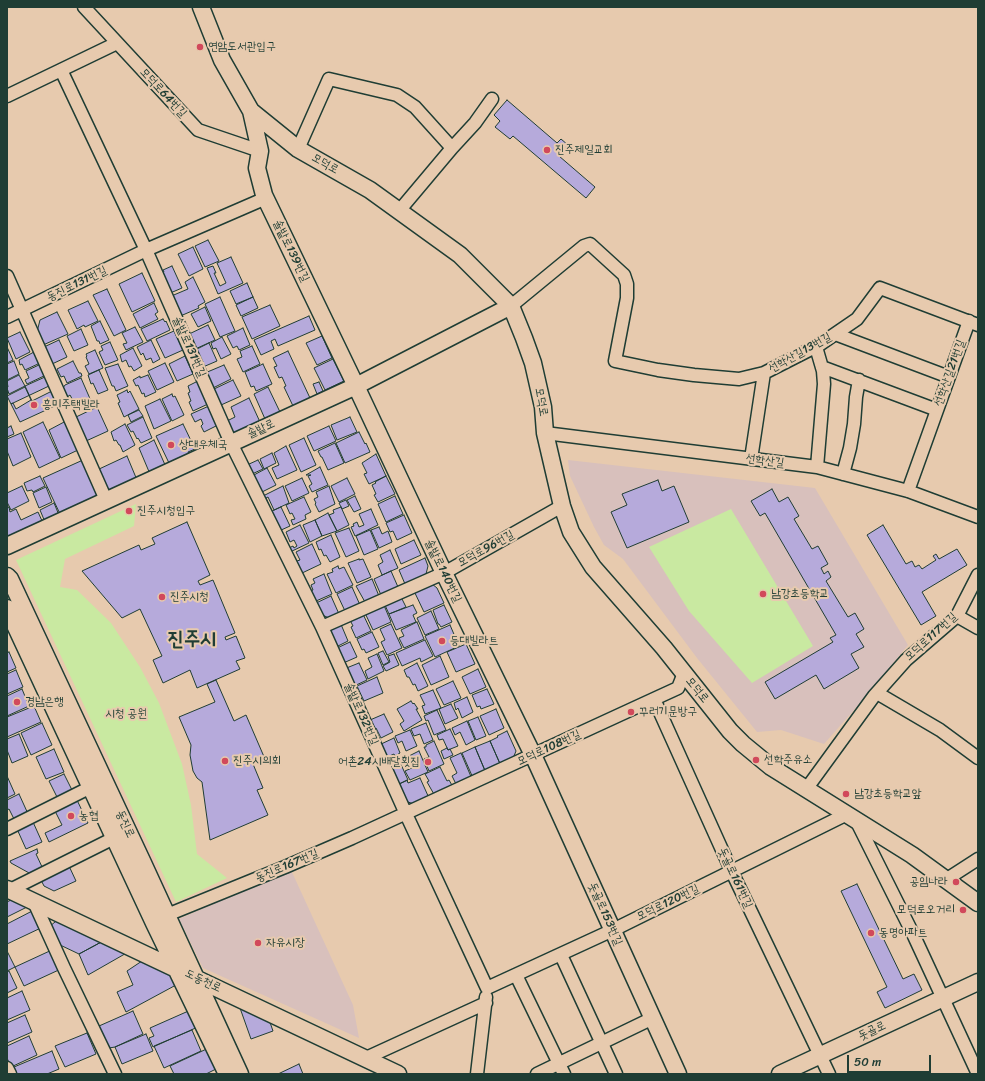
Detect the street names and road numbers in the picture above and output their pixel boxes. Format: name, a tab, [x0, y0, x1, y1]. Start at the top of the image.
street label: 모덕로64번길	[136, 65, 190, 121]
street label: 모덕로	[309, 151, 341, 177]
street label: 솔밭로139번길	[270, 218, 312, 284]
street label: 동진로131번길	[45, 263, 109, 305]
street label: 솔밭로131번길	[169, 314, 209, 380]
street label: 선학산길13번길	[766, 330, 834, 376]
street label: 선학산길21번길	[931, 338, 969, 408]
street label: 모덕로	[531, 386, 551, 418]
street label: 솔밭로	[245, 416, 277, 442]
street label: 선학산길	[745, 452, 785, 470]
street label: 모덕로96번길	[455, 528, 517, 570]
street label: 솔밭로140번길	[422, 537, 464, 605]
street label: 모덕로117번길	[902, 610, 960, 664]
street label: 모덕로	[682, 674, 712, 706]
street label: 솔밭로132번길	[341, 680, 381, 748]
street label: 모덕로108번길	[515, 727, 583, 769]
street label: 동진로	[112, 808, 138, 840]
street label: 돗골로161번길	[715, 845, 755, 911]
street label: 동진로167번길	[253, 846, 321, 886]
street label: 돗골로153번길	[585, 880, 625, 948]
street label: 모덕로120번길	[634, 882, 702, 924]
street label: 도동천로	[182, 966, 224, 996]
street label: 돗골로	[856, 1018, 888, 1044]

